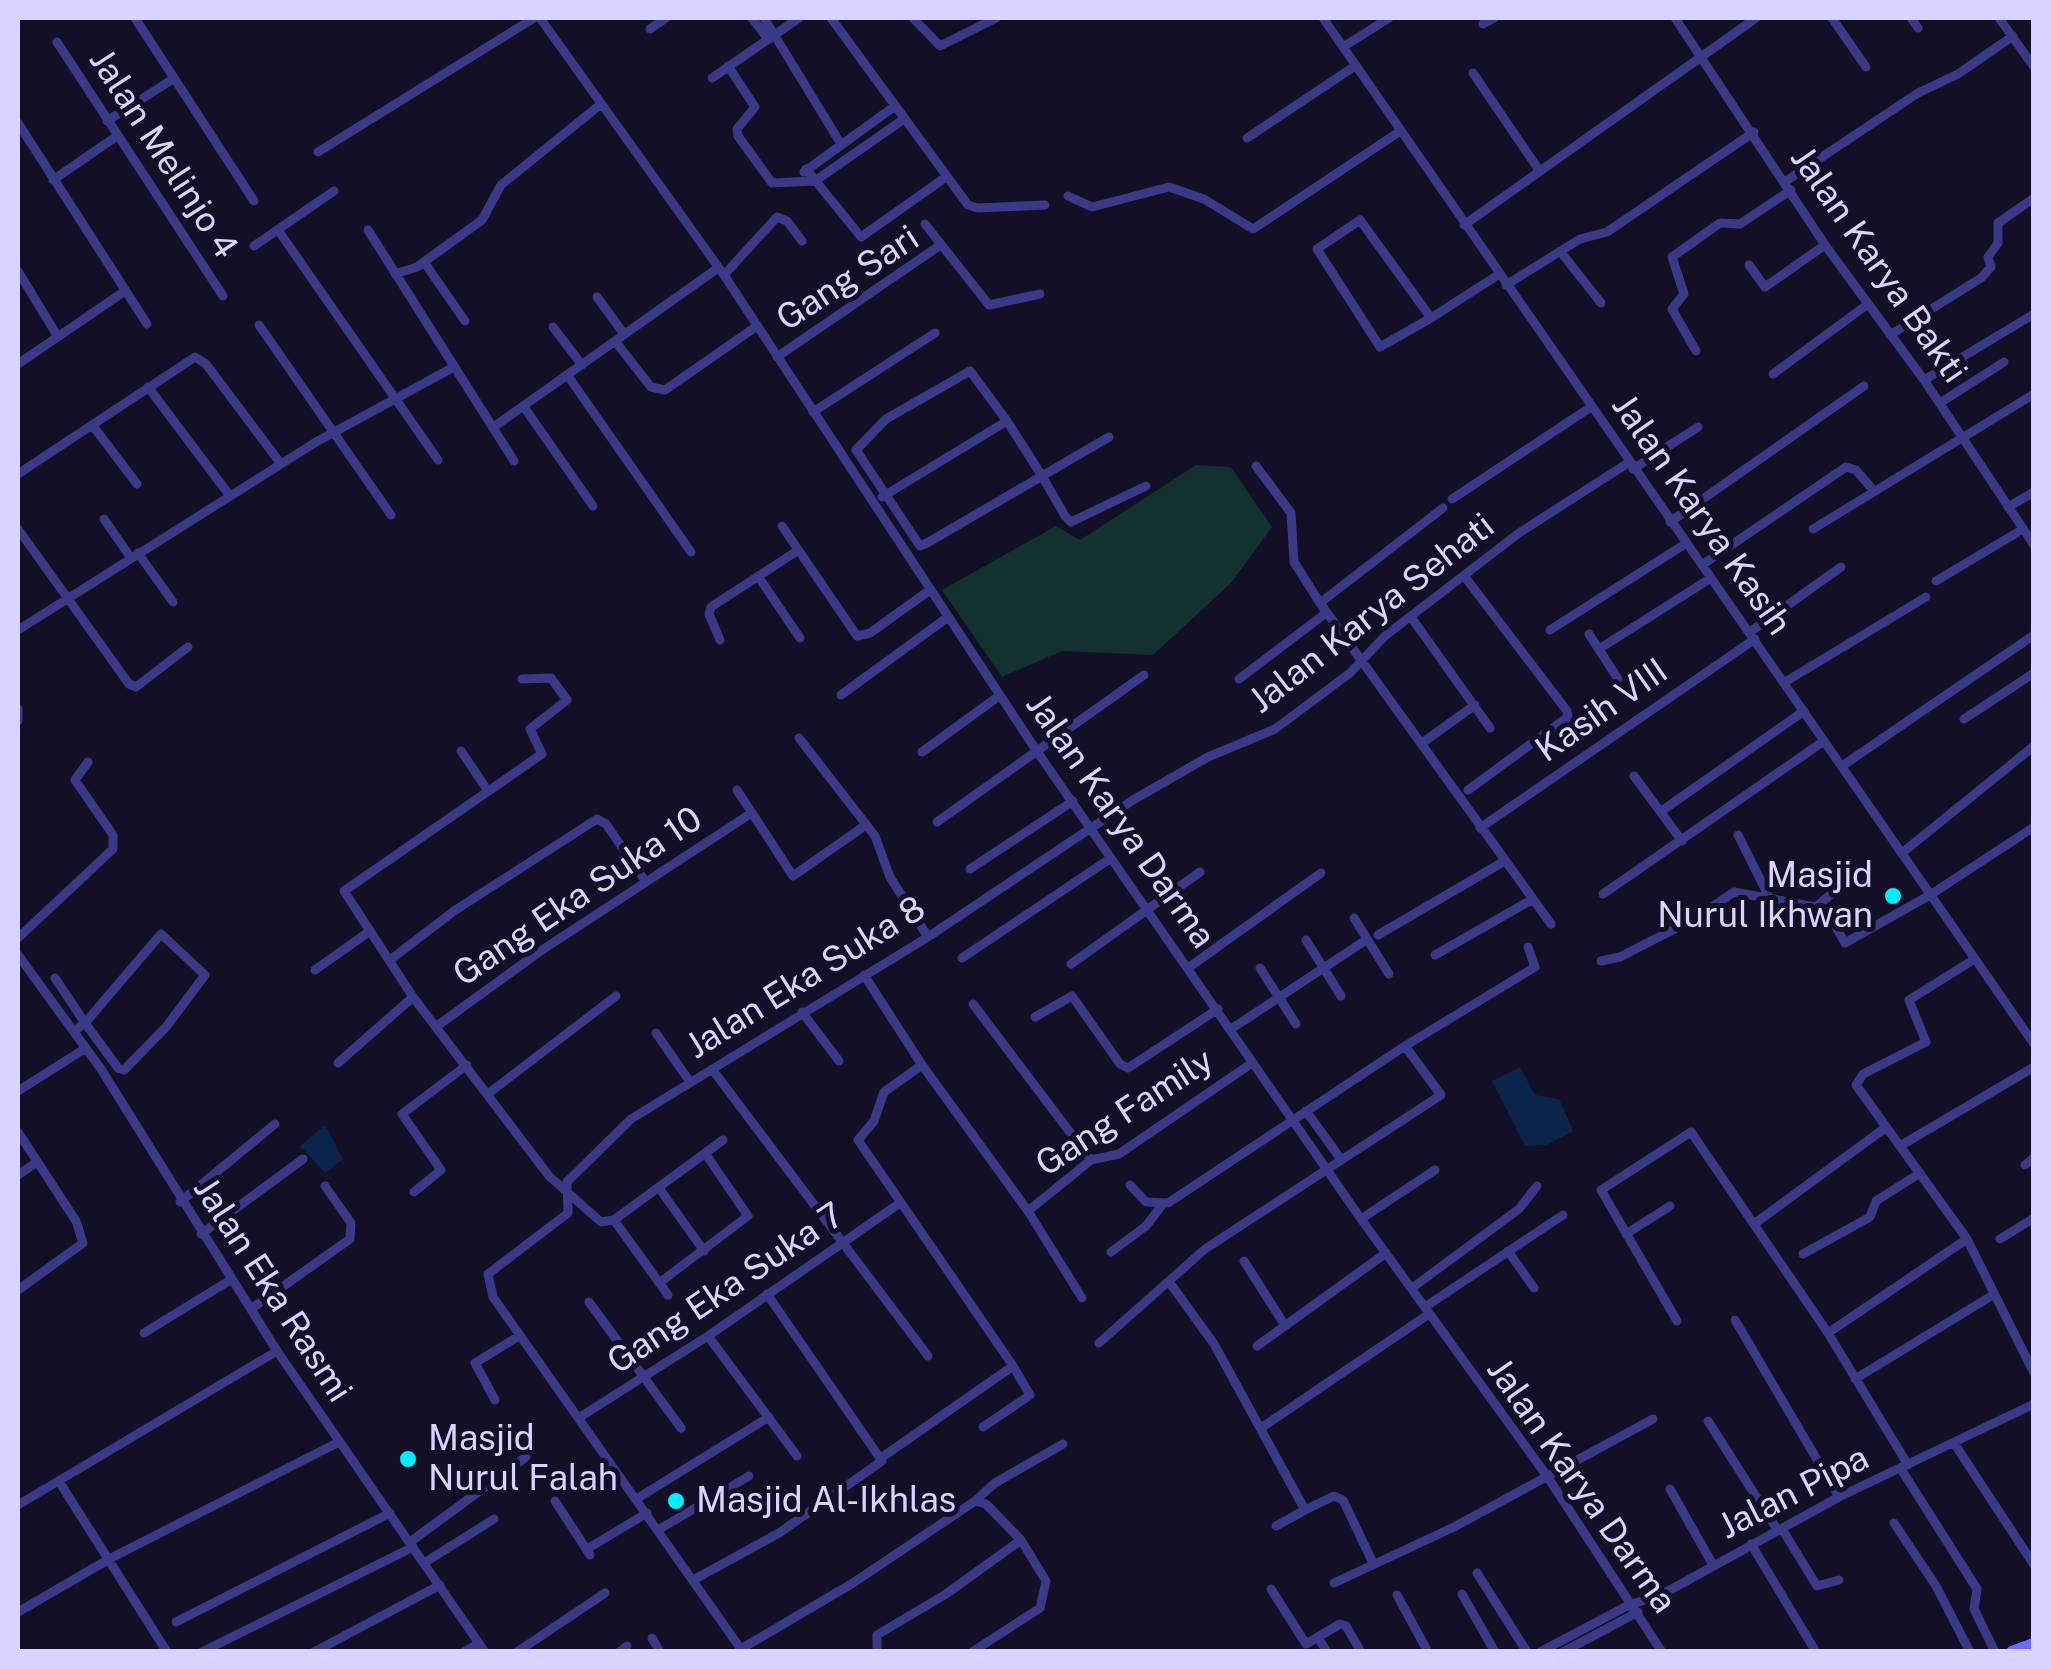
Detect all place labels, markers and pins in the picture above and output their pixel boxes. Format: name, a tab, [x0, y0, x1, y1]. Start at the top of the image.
place label: Masjid Nurul Ikhwan	[1657, 855, 1873, 937]
marker: Masjid Nurul Ikhwan	[1882, 885, 1904, 907]
place label: Masjid Nurul Falah	[428, 1418, 618, 1500]
marker: Masjid Nurul Falah	[397, 1448, 419, 1470]
place label: Masjid Al-Ikhlas	[696, 1480, 956, 1522]
marker: Masjid Al-Ikhlas	[665, 1490, 687, 1512]

